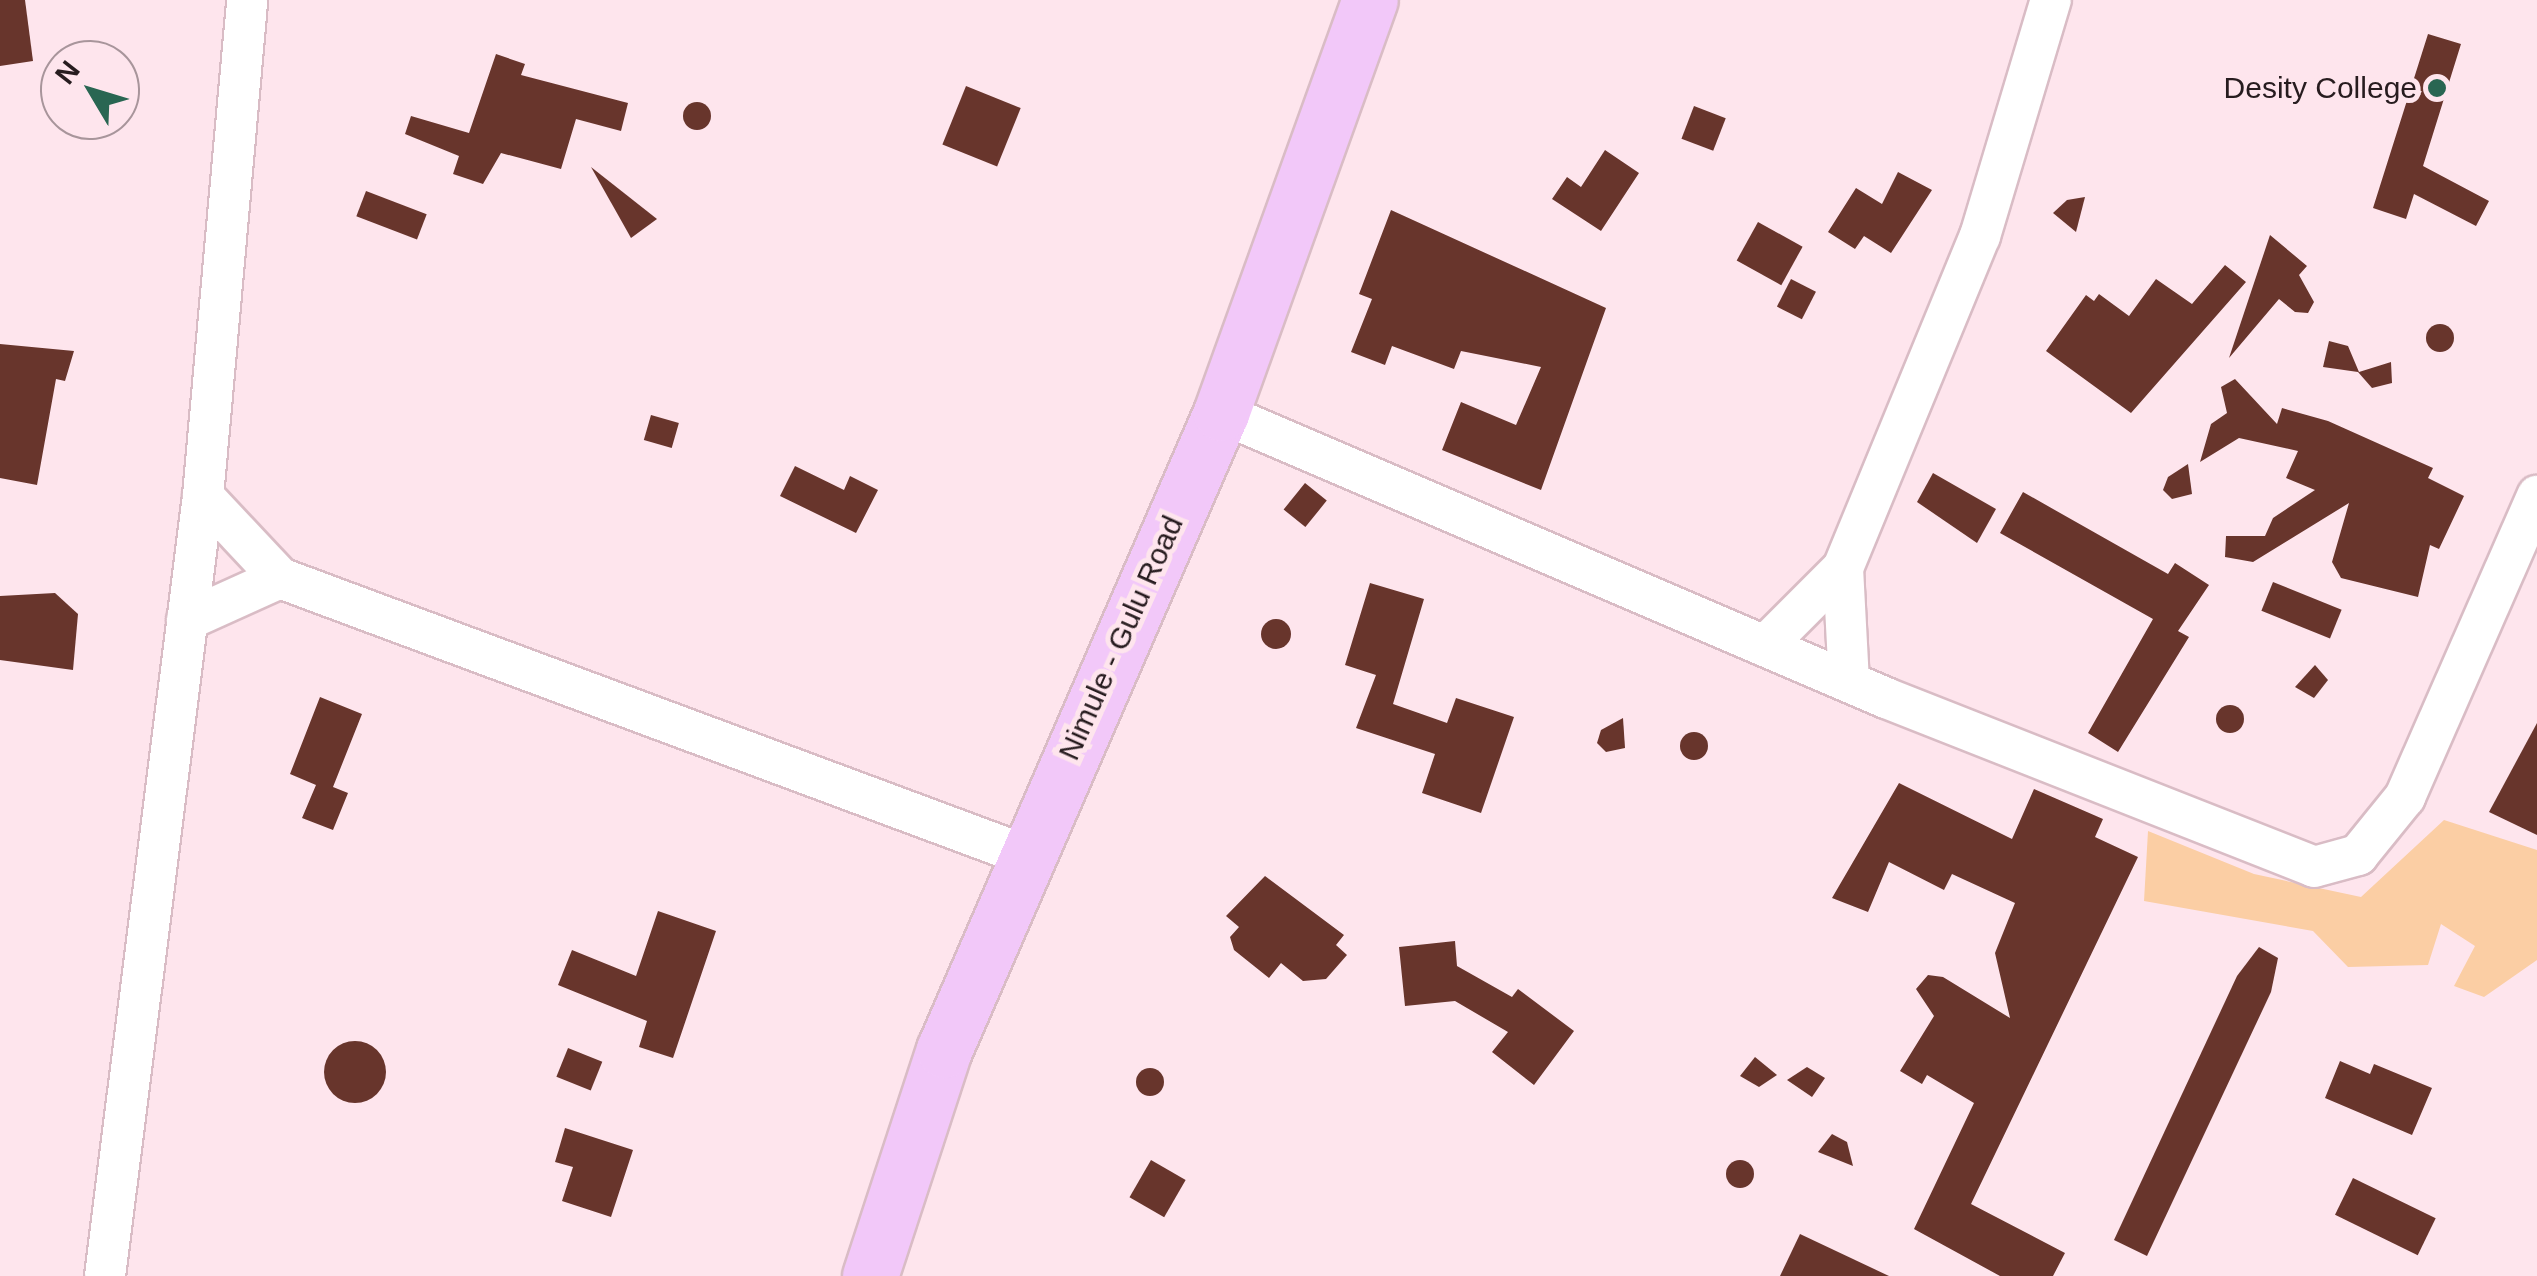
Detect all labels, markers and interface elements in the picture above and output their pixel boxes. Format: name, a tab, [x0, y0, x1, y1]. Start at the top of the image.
north arrow	[40, 40, 140, 140]
text: N	[49, 55, 86, 90]
place label: Desity College	[2224, 70, 2417, 106]
marker: Desity College	[2426, 77, 2448, 99]
street label: Nimule - Gulu Road	[1051, 510, 1191, 766]

